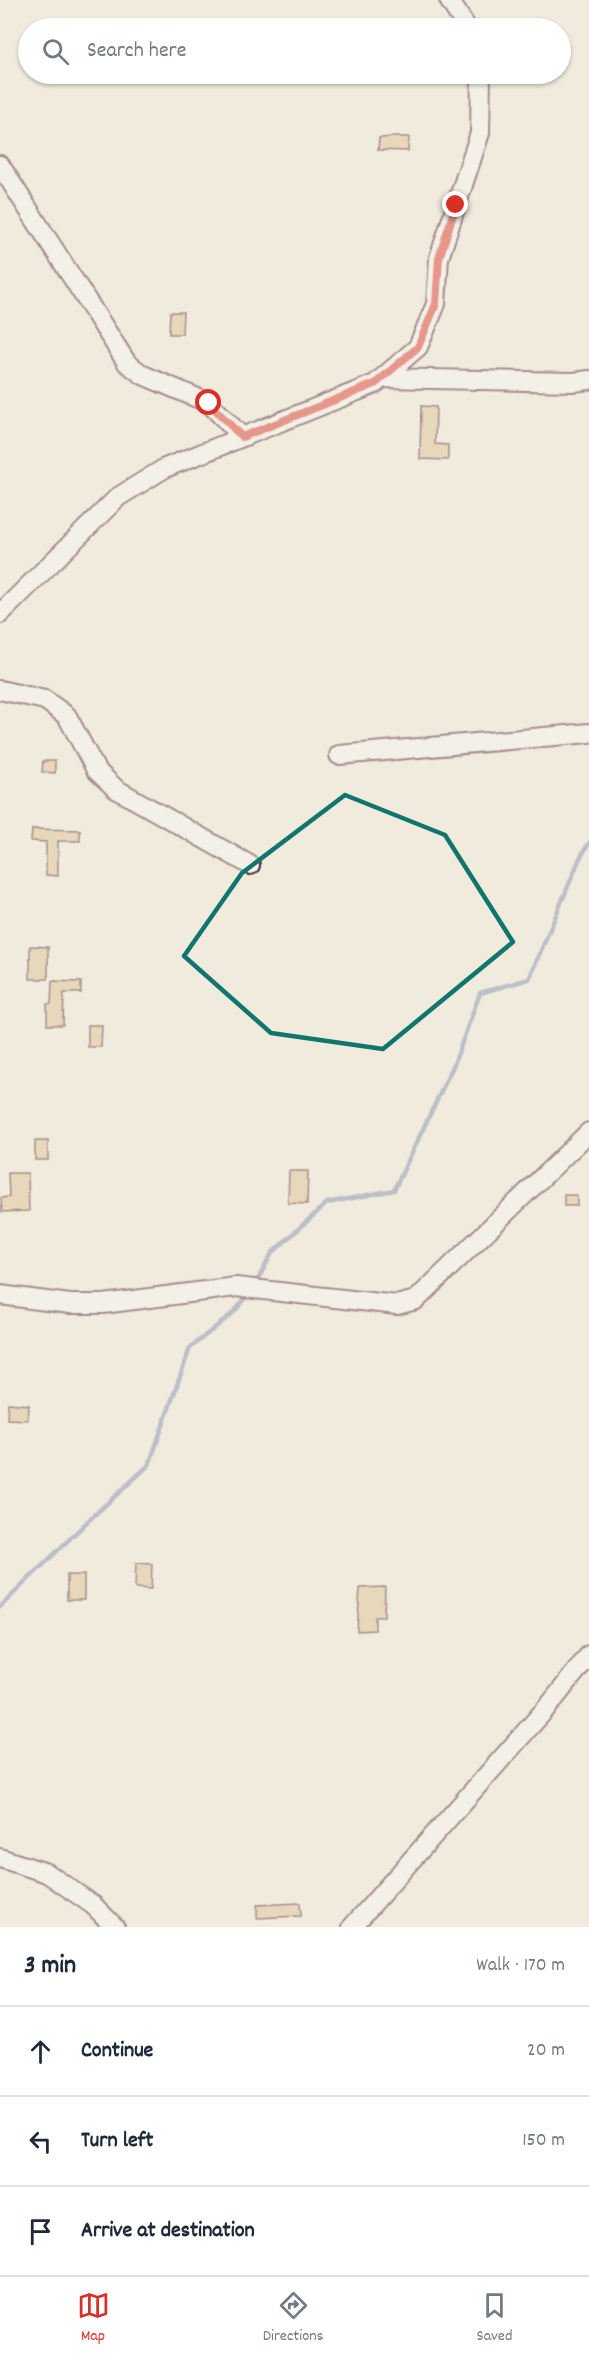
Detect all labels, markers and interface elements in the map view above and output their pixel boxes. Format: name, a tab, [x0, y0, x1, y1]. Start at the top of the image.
search box	[18, 18, 571, 84]
icon: search	[39, 35, 72, 68]
text: Search here	[87, 36, 186, 67]
route end	[442, 191, 468, 217]
route start	[195, 389, 221, 415]
text: 3 min	[24, 1948, 76, 1985]
text: Walk · 170 m	[476, 1952, 565, 1980]
icon: ahead	[24, 2035, 57, 2068]
text: Continue	[81, 2036, 153, 2067]
text: 20 m	[527, 2037, 565, 2065]
icon: left	[24, 2125, 57, 2158]
text: Turn left	[81, 2126, 153, 2157]
text: 150 m	[522, 2127, 565, 2155]
icon: arrive	[24, 2215, 57, 2248]
text: Arrive at destination	[81, 2216, 255, 2247]
tab: Map	[77, 2289, 110, 2348]
tab: Directions	[263, 2289, 323, 2348]
tab: Saved	[477, 2289, 512, 2348]

